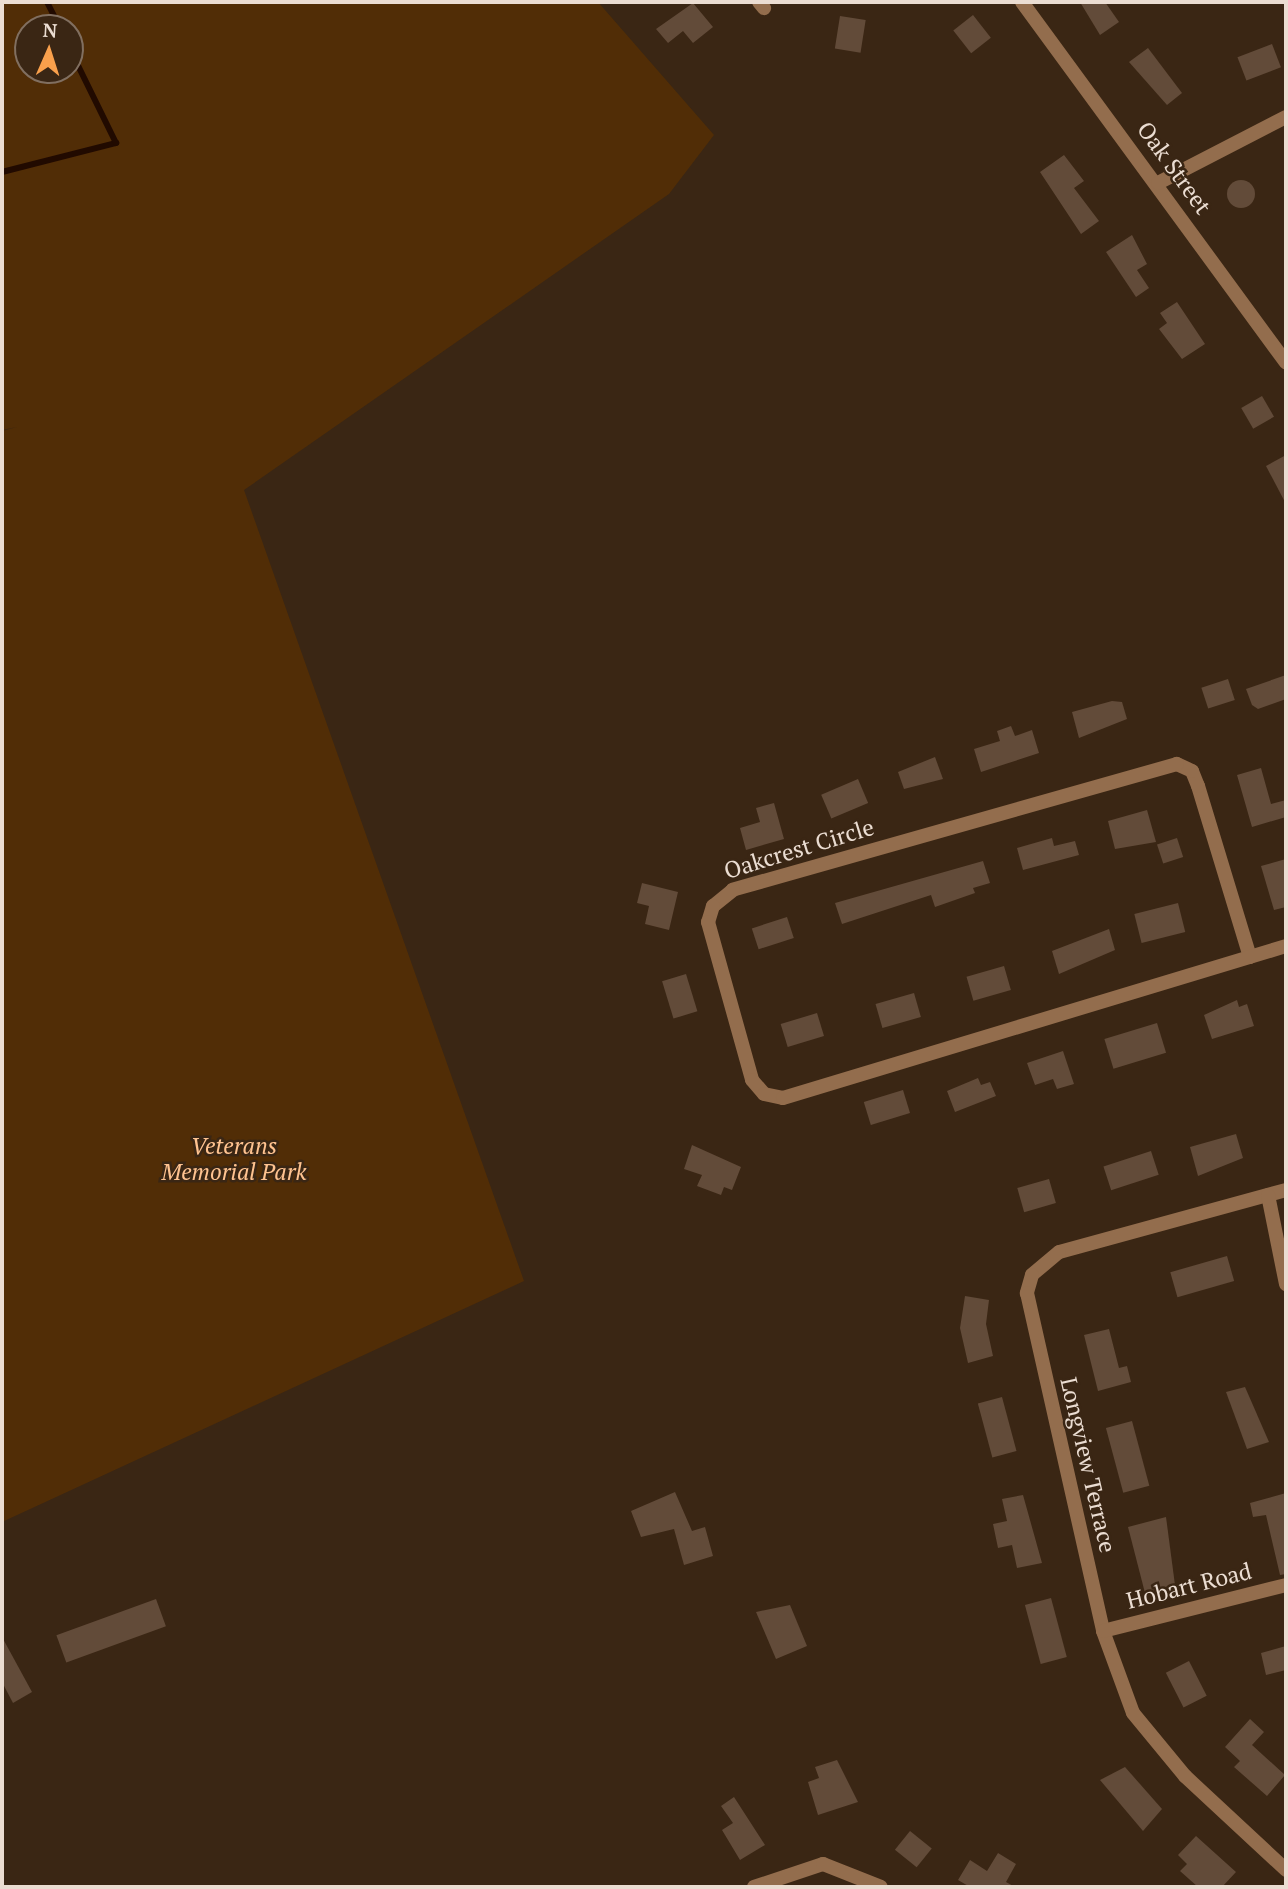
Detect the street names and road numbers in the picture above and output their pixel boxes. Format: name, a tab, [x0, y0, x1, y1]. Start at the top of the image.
street label: Oak Street	[1131, 116, 1217, 220]
street label: Oakcrest Circle	[721, 813, 877, 885]
street label: Longview Terrace	[1054, 1375, 1122, 1555]
street label: Hobart Road	[1124, 1557, 1254, 1615]

